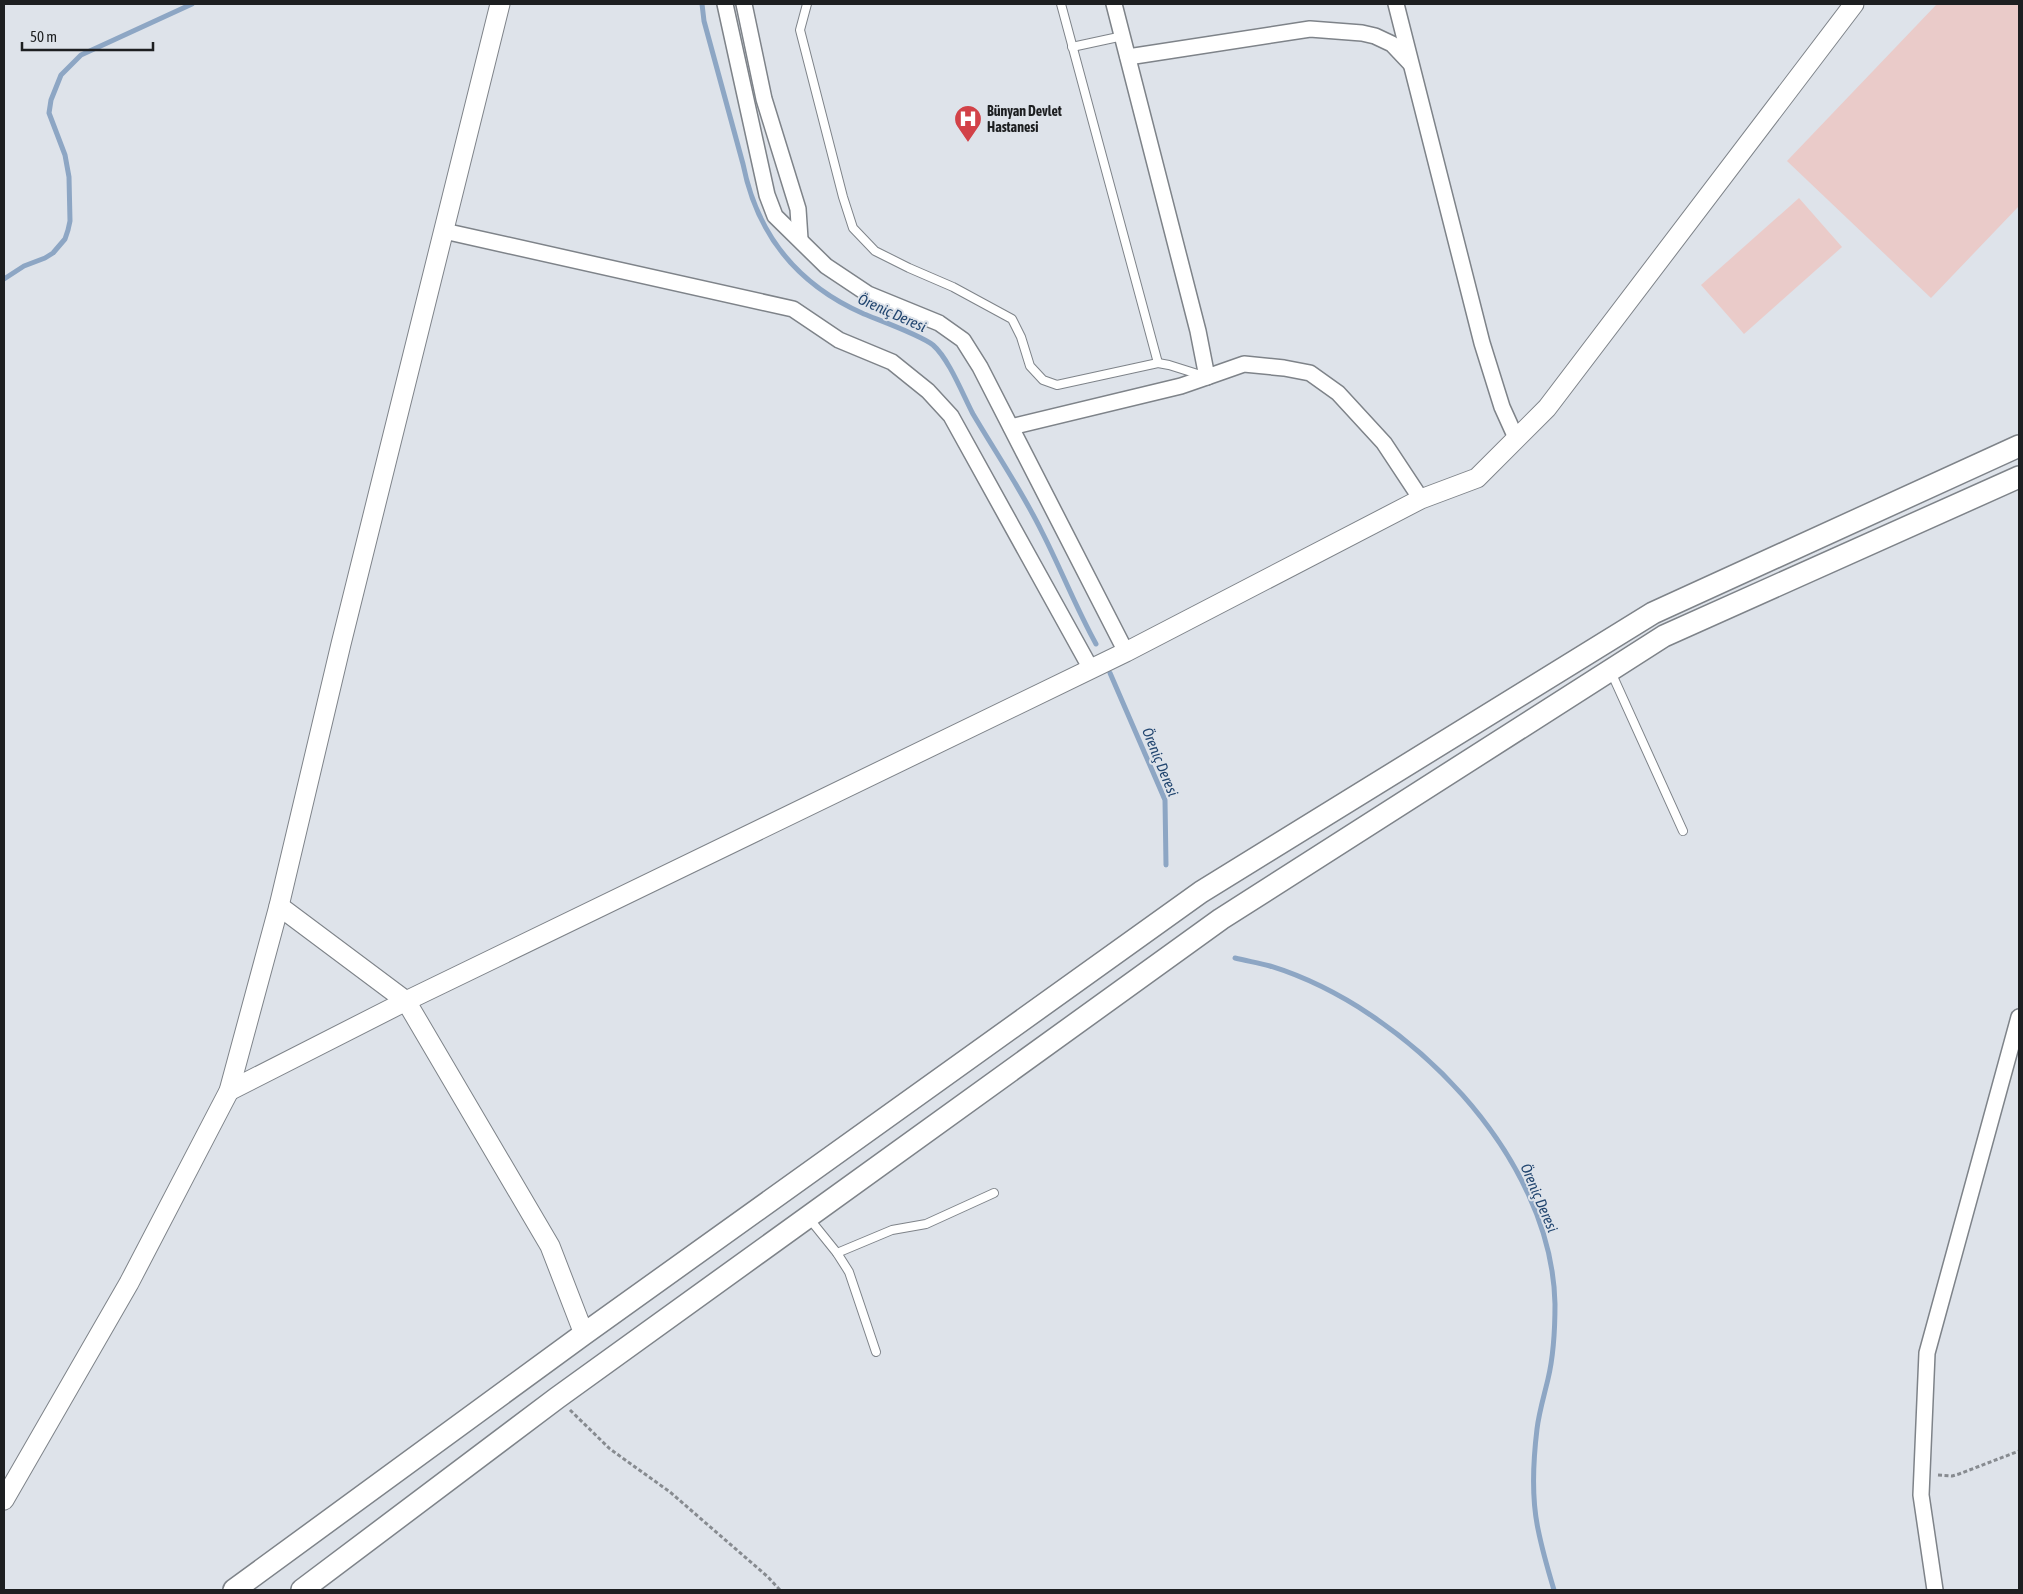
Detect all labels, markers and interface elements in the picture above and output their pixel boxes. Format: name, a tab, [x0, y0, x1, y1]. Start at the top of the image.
scale bar	[22, 20, 154, 52]
text: 50 m	[30, 28, 57, 45]
place label: Bünyan Devlet Hastanesi	[987, 103, 1062, 135]
hospital icon: Bünyan Devlet Hastanesi	[953, 104, 983, 143]
water label: Öreniç Deresi	[856, 290, 929, 335]
water label: Öreniç Deresi	[1139, 725, 1182, 799]
water label: Öreniç Deresi	[1517, 1161, 1562, 1235]

